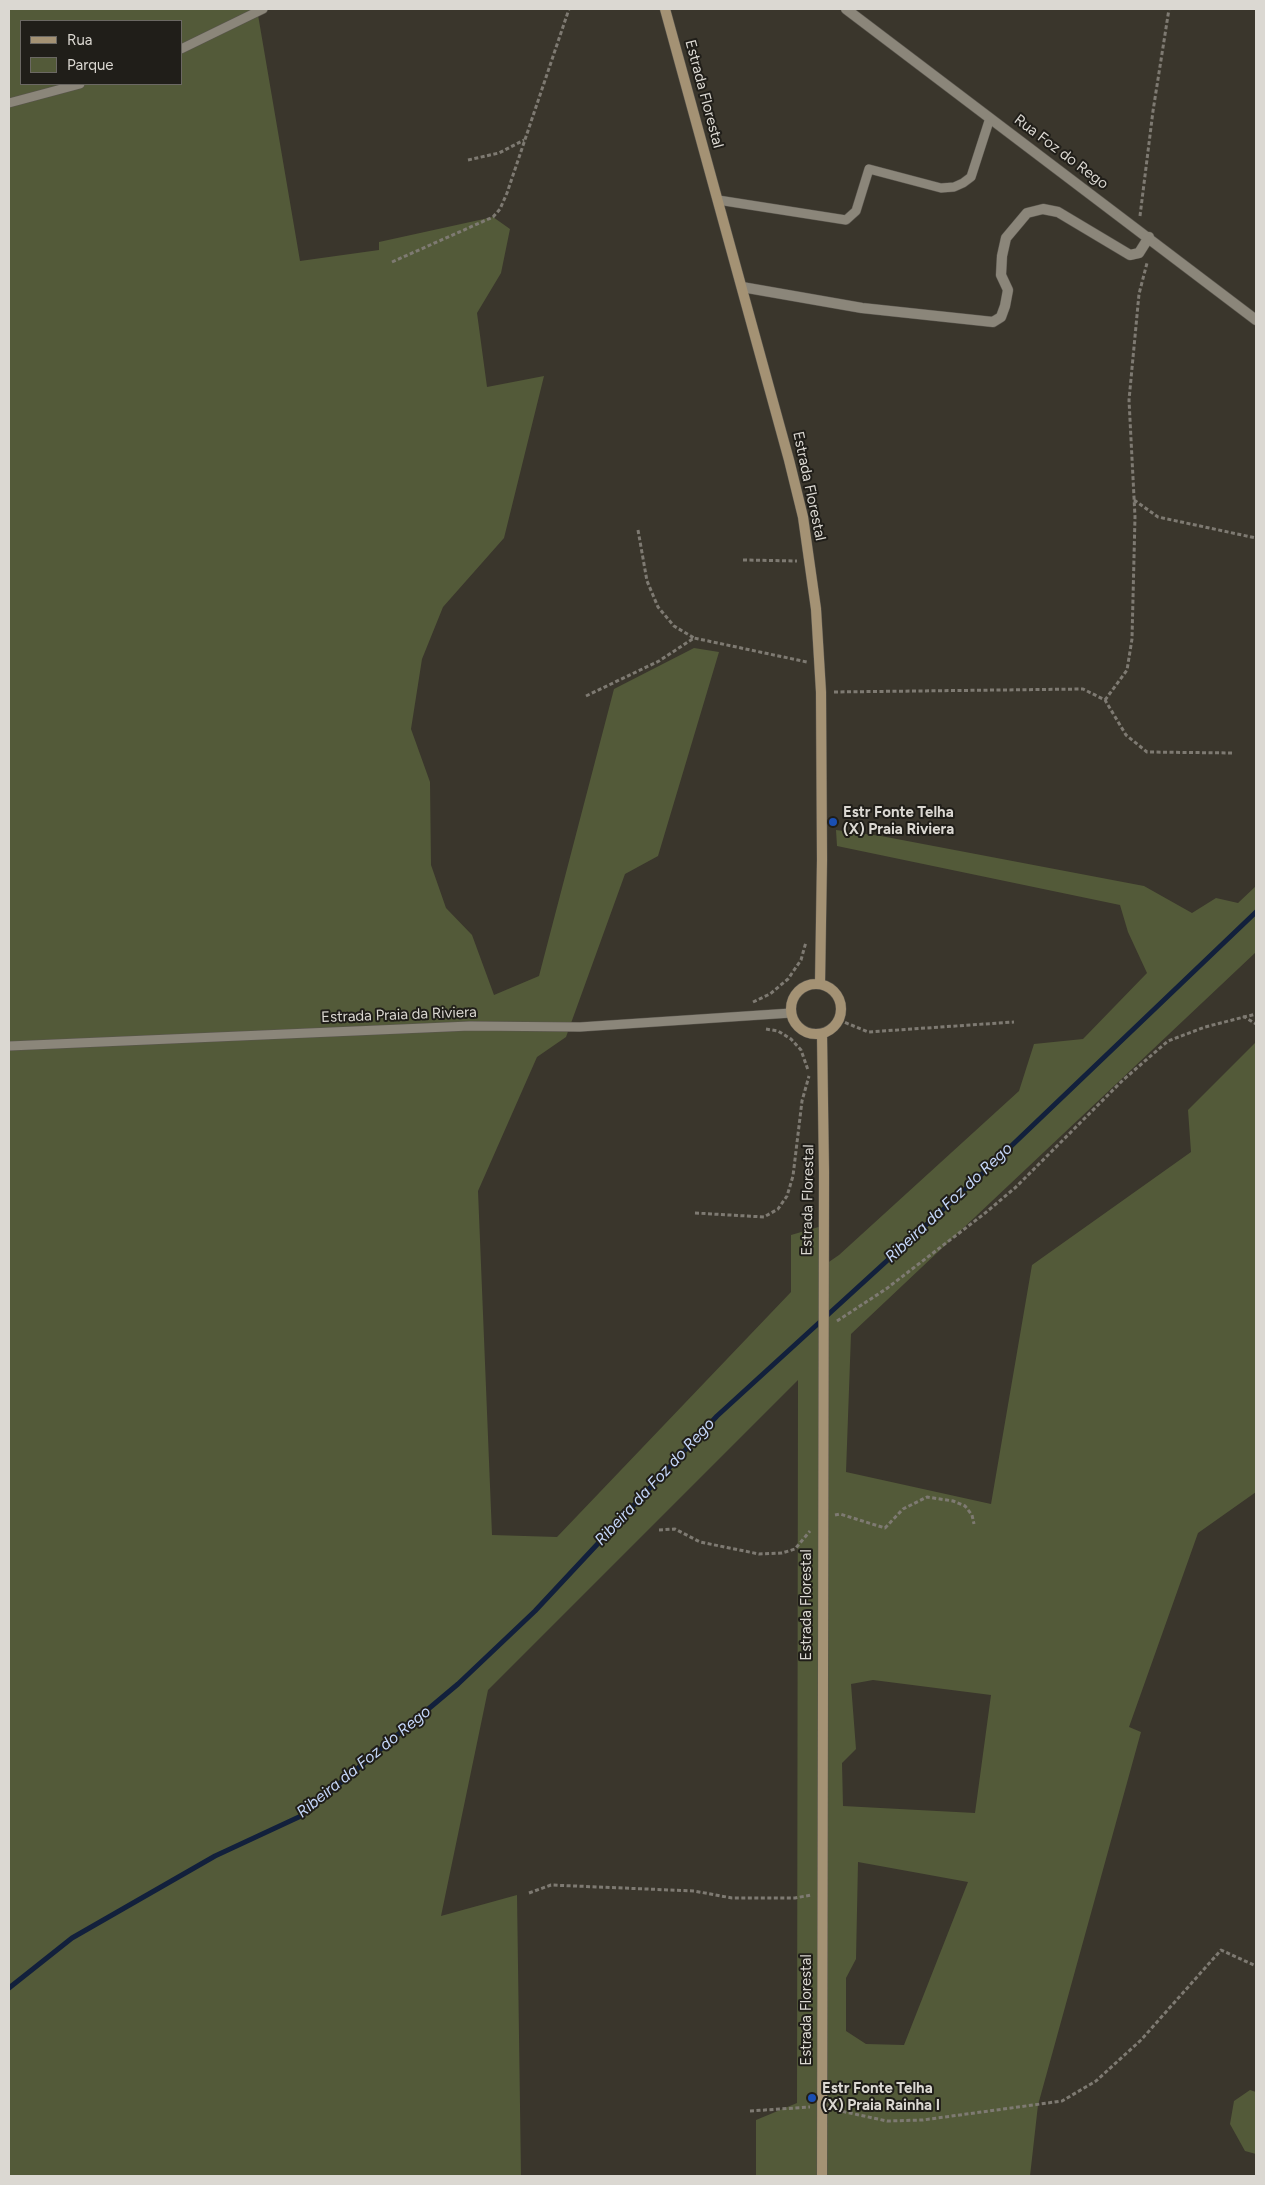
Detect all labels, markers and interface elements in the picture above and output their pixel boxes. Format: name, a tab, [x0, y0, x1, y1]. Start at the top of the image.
legend	[20, 20, 182, 85]
text: Rua	[67, 31, 92, 49]
street label: Estrada Florestal	[681, 38, 727, 150]
text: Parque	[67, 56, 114, 74]
street label: Rua Foz do Rego	[1010, 111, 1112, 193]
street label: Estrada Florestal	[789, 430, 829, 542]
place label: Estr Fonte Telha (X) Praia Riviera	[843, 804, 954, 839]
marker: Estr Fonte Telha (X) Praia Riviera	[827, 816, 839, 828]
street label: Estrada Praia da Riviera	[321, 1003, 477, 1027]
water label: Ribeira da Foz do Rego	[881, 1139, 1017, 1267]
street label: Estrada Florestal	[798, 1144, 818, 1256]
water label: Ribeira da Foz do Rego	[591, 1414, 719, 1550]
street label: Estrada Florestal	[798, 1549, 816, 1661]
water label: Ribeira da Foz do Rego	[293, 1702, 435, 1822]
street label: Estrada Florestal	[798, 1954, 816, 2066]
place label: Estr Fonte Telha (X) Praia Rainha I	[822, 2080, 940, 2115]
marker: Estr Fonte Telha (X) Praia Rainha I	[806, 2092, 818, 2104]

